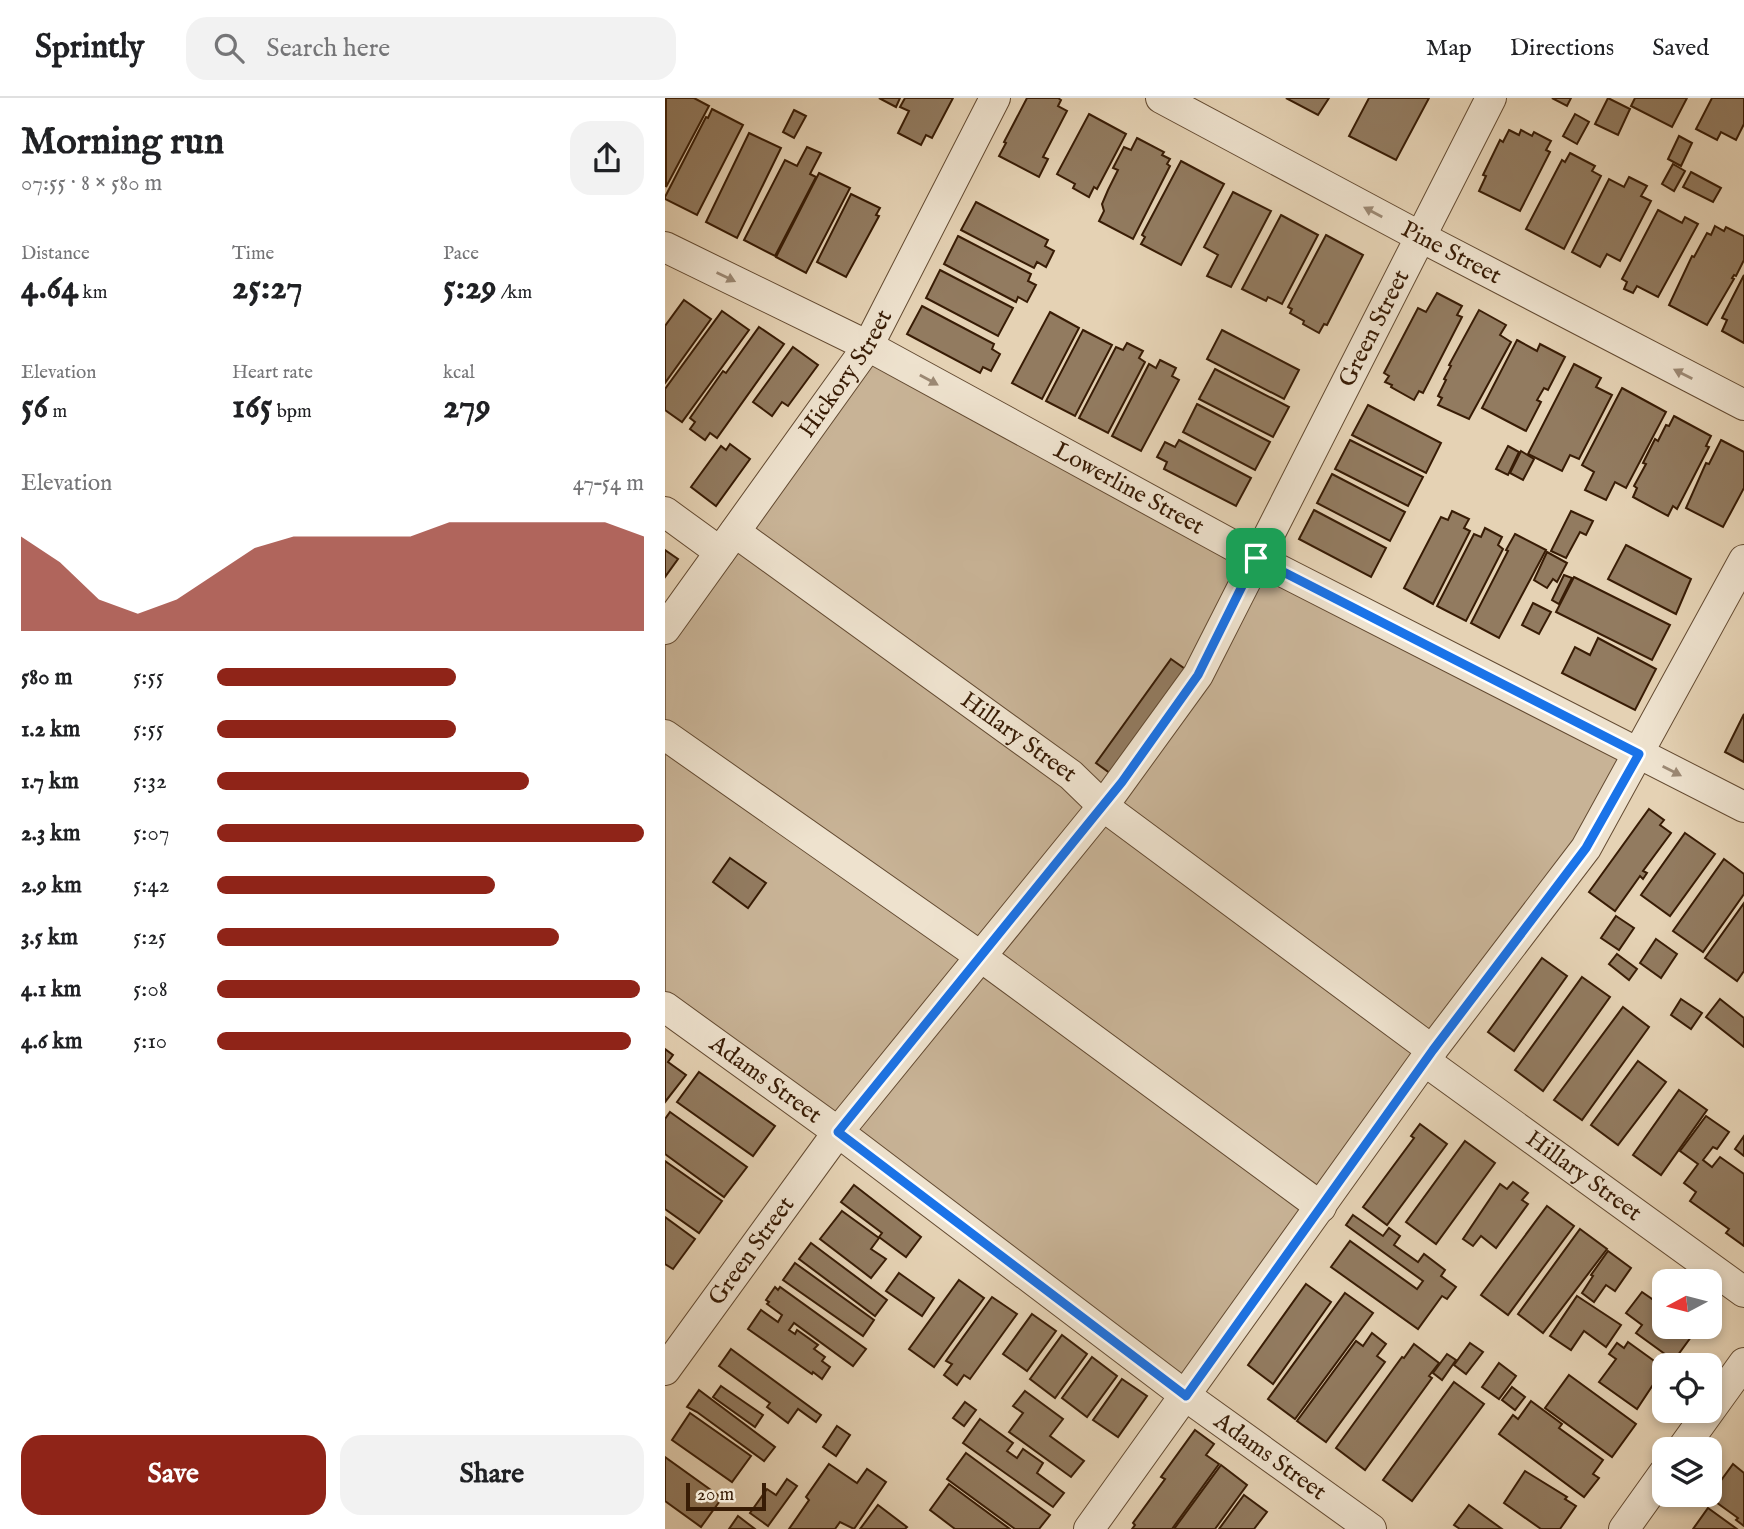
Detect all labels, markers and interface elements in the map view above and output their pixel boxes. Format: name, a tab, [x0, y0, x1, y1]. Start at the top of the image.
search box	[186, 17, 676, 80]
text: Sprintly	[35, 27, 144, 69]
icon: search	[210, 29, 248, 67]
text: Search here	[266, 32, 390, 65]
text: Map	[1426, 33, 1472, 64]
text: Directions	[1510, 33, 1614, 64]
text: Saved	[1652, 33, 1709, 64]
text: Morning run	[21, 119, 224, 167]
button: share	[570, 121, 644, 195]
text: 07:55 · 8 × 580 m	[21, 169, 162, 198]
one-way arrow	[1363, 206, 1383, 217]
street label: Pine Street	[1396, 214, 1507, 292]
text: Distance	[21, 242, 90, 266]
text: Time	[232, 242, 274, 266]
text: Pace	[443, 242, 479, 266]
street label: Green Street	[1331, 264, 1417, 392]
text: 4.64	[21, 266, 78, 311]
text: 25:27	[232, 266, 303, 311]
text: 5:29	[443, 266, 497, 311]
one-way arrow	[716, 271, 736, 282]
text: km	[78, 281, 107, 305]
text: /km	[497, 281, 532, 305]
street label: Hickory Street	[792, 304, 900, 444]
text: Elevation	[21, 361, 96, 385]
text: Heart rate	[232, 361, 313, 385]
text: kcal	[443, 361, 475, 385]
one-way arrow	[1673, 368, 1693, 380]
one-way arrow	[919, 374, 939, 385]
text: 56	[21, 385, 48, 430]
text: 165	[232, 385, 273, 430]
text: 279	[443, 385, 491, 430]
text: m	[48, 400, 67, 424]
text: bpm	[273, 400, 312, 424]
street label: Lowerline Street	[1048, 435, 1210, 542]
text: Elevation	[21, 469, 112, 498]
text: 47–54 m	[573, 469, 644, 498]
pin	[1226, 528, 1286, 588]
icon: arrive	[1237, 539, 1275, 577]
text: 580 m	[21, 663, 72, 692]
text: 5:55	[133, 663, 164, 692]
street label: Hillary Street	[954, 685, 1083, 790]
text: 1.2 km	[21, 715, 80, 744]
text: 5:55	[133, 715, 164, 744]
one-way arrow	[1663, 764, 1683, 776]
text: 1.7 km	[21, 767, 79, 796]
text: 5:32	[133, 767, 167, 796]
text: 2.3 km	[21, 819, 80, 848]
text: 5:07	[133, 819, 169, 848]
text: 2.9 km	[21, 871, 82, 900]
text: 5:42	[133, 871, 169, 900]
text: 3.5 km	[21, 923, 78, 952]
text: 5:25	[133, 923, 166, 952]
text: 4.1 km	[21, 975, 81, 1004]
text: 5:08	[133, 975, 168, 1004]
text: 4.6 km	[21, 1027, 83, 1056]
text: 5:10	[133, 1027, 167, 1056]
street label: Adams Street	[702, 1028, 828, 1131]
street label: Hillary Street	[1520, 1123, 1648, 1228]
street label: Green Street	[701, 1190, 801, 1312]
north arrow	[1652, 1269, 1722, 1339]
map controls	[1652, 1269, 1722, 1507]
button: locate	[1652, 1353, 1722, 1423]
street label: Adams Street	[1207, 1405, 1333, 1507]
button: Save	[21, 1435, 326, 1515]
button: Share	[340, 1435, 644, 1515]
button: layers	[1652, 1437, 1722, 1507]
scale bar	[686, 1480, 767, 1512]
text: 20 m	[697, 1483, 734, 1507]

